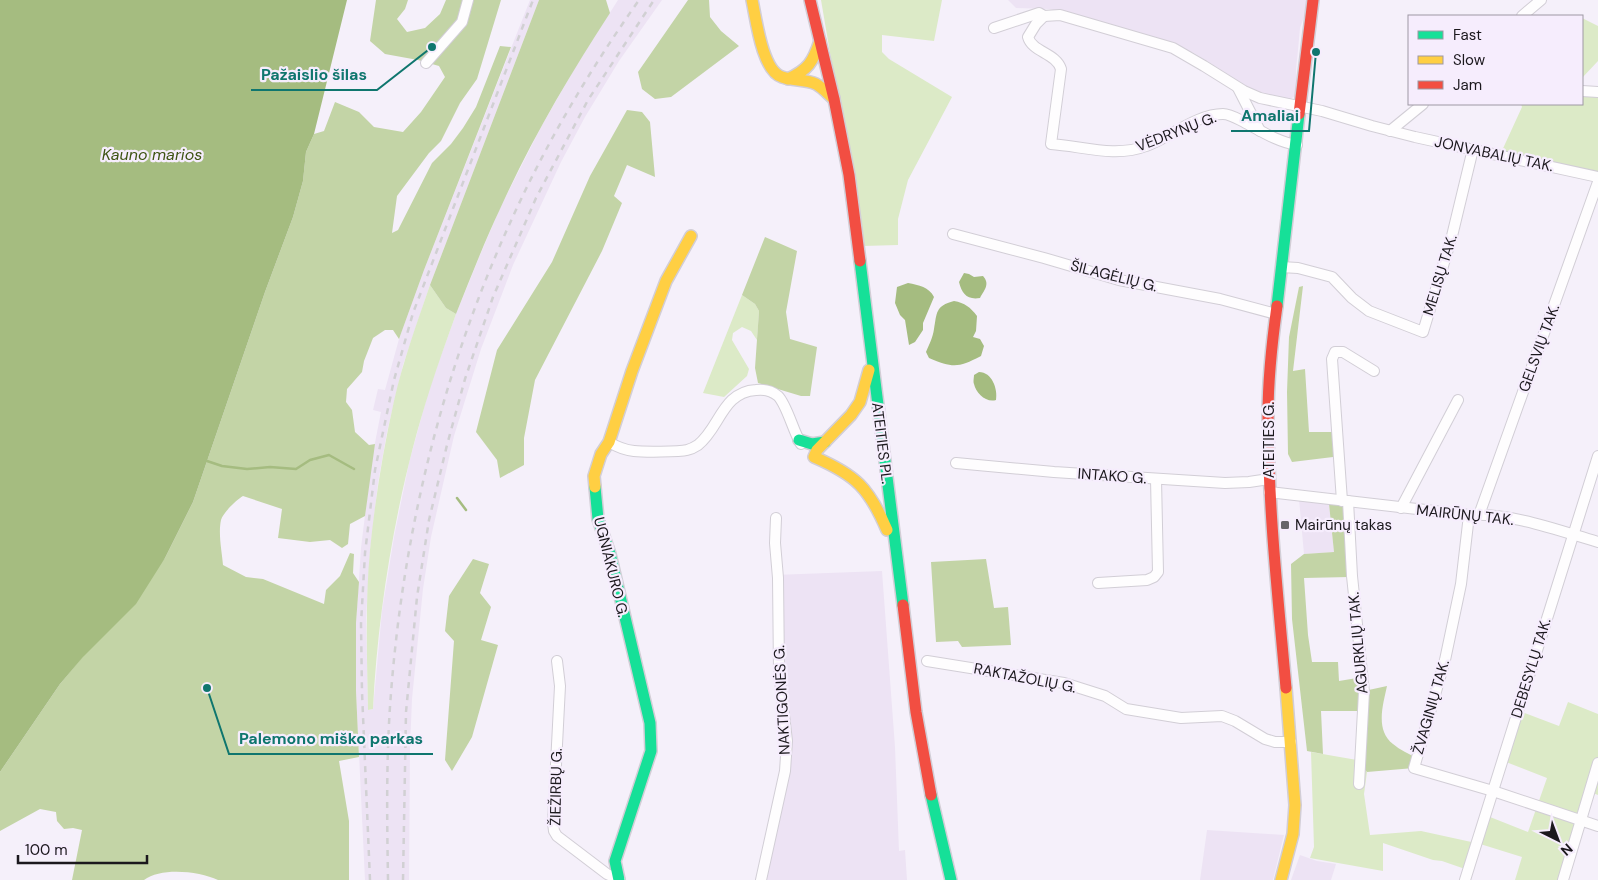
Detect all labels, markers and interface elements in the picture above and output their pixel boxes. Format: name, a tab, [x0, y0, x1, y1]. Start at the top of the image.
legend	[1408, 15, 1583, 105]
text: Fast	[1453, 25, 1482, 45]
text: Slow	[1453, 50, 1486, 70]
callout: Pažaislio šilas	[251, 59, 377, 90]
text: Pažaislio šilas	[261, 64, 367, 85]
text: Jam	[1453, 75, 1482, 95]
callout: Amaliai	[1231, 100, 1309, 131]
text: Amaliai	[1241, 105, 1299, 126]
street label: VĖDRYNŲ G.	[1133, 108, 1219, 156]
street label: JONVABALIŲ TAK.	[1433, 132, 1555, 176]
water label: Kauno marios	[102, 144, 202, 165]
street label: MELISŲ TAK.	[1418, 232, 1462, 318]
street label: ŠILAGĖLIŲ G.	[1068, 256, 1160, 296]
street label: GELSVIŲ TAK.	[1514, 301, 1564, 395]
street label: ATEITIES PL.	[867, 401, 897, 485]
street label: ATEITIES G.	[1259, 402, 1279, 478]
street label: INTAKO G.	[1077, 464, 1147, 488]
street label: MAIRŪNŲ TAK.	[1415, 500, 1515, 530]
street label: UGNIAKURO G.	[589, 515, 633, 619]
place label: Mairūnų takas	[1295, 515, 1392, 535]
marker: Mairūnų takas	[1279, 519, 1291, 531]
street label: AGURKLIŲ TAK.	[1344, 591, 1372, 695]
street label: DEBESYLŲ TAK.	[1506, 616, 1556, 720]
street label: NAKTIGONĖS G.	[769, 645, 795, 755]
street label: ŽVAGINIŲ TAK.	[1408, 657, 1454, 757]
street label: RAKTAŽOLIŲ G.	[972, 658, 1078, 698]
callout: Palemono miško parkas	[229, 723, 433, 754]
text: Palemono miško parkas	[239, 728, 423, 749]
street label: ŽIEŽIRBŲ G.	[545, 748, 567, 826]
north arrow	[1533, 815, 1583, 865]
scale bar	[18, 832, 146, 864]
text: 100 m	[25, 840, 68, 860]
text: N	[1557, 840, 1577, 860]

